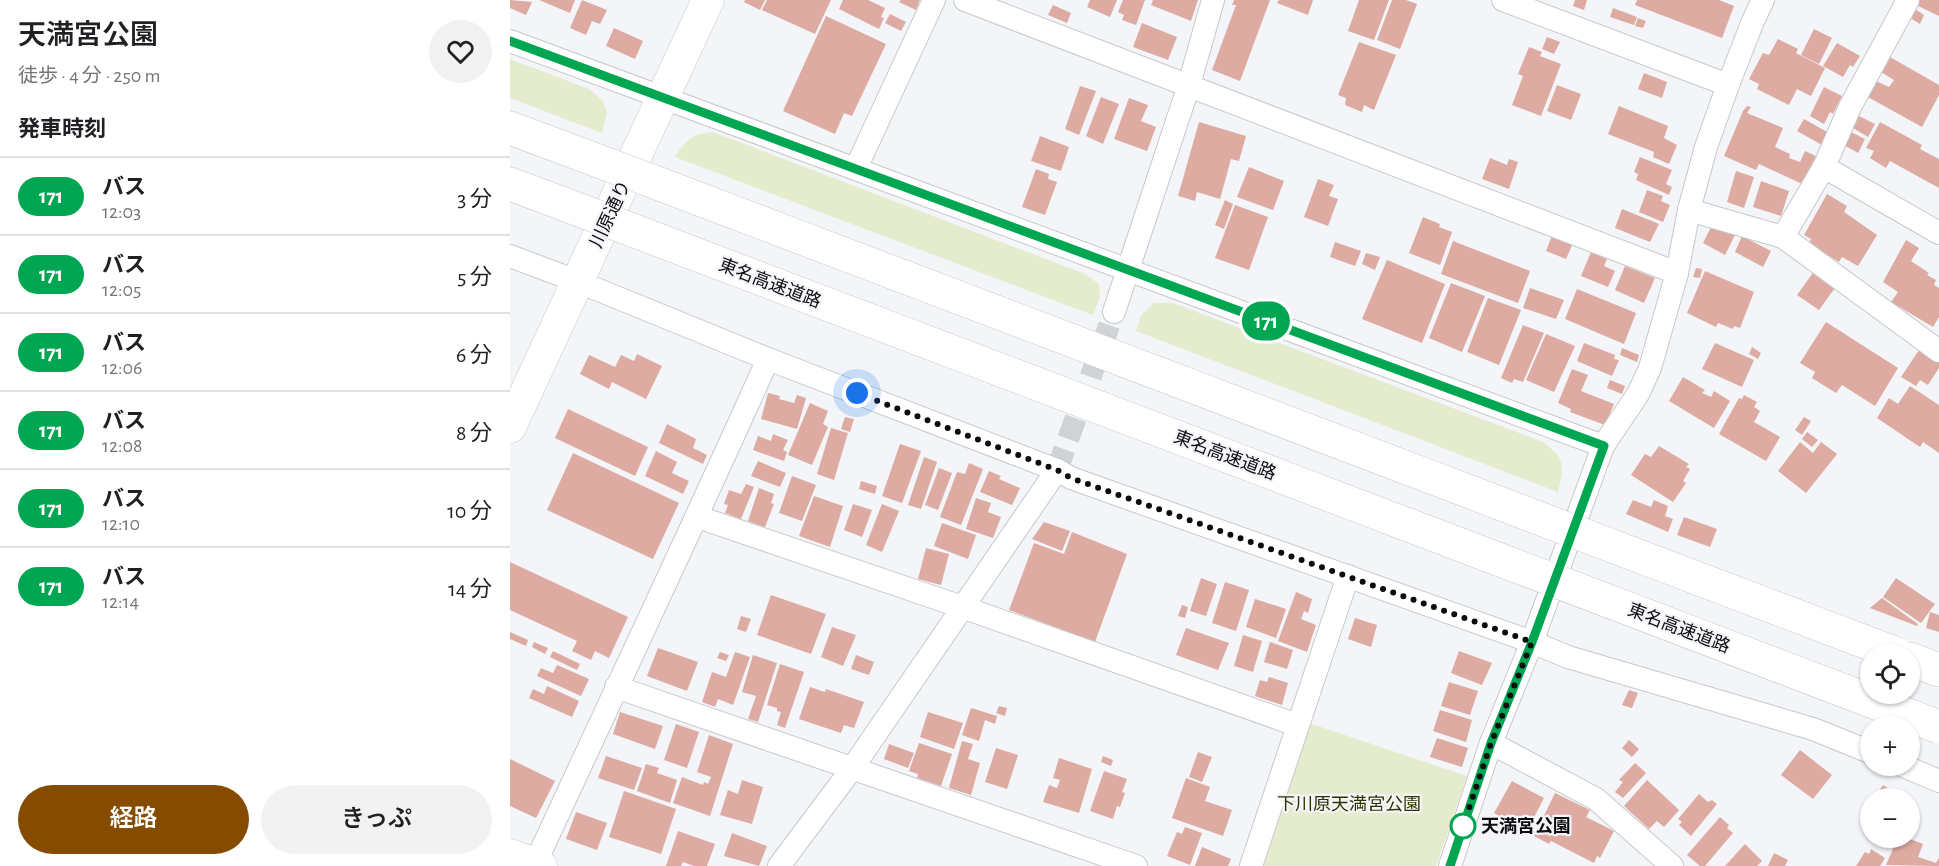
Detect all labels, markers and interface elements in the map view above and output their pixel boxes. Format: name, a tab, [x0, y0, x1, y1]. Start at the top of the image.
button: heart	[429, 20, 492, 83]
text: 天満宮公園	[18, 22, 158, 50]
text: 徒歩 · 4 分 · 250 m	[18, 66, 161, 86]
text: 発車時刻	[18, 118, 106, 140]
text: バス	[102, 176, 146, 198]
street label: 川原通り	[587, 178, 634, 251]
text: 171	[39, 186, 63, 207]
text: 3 分	[457, 188, 492, 210]
text: 12:03	[102, 202, 141, 222]
text: バス	[102, 254, 146, 276]
street label: 東名高速道路	[716, 254, 824, 312]
text: 171	[39, 264, 63, 285]
text: 5 分	[457, 266, 492, 288]
text: 12:05	[102, 280, 141, 300]
line badge: 171	[1232, 302, 1300, 340]
text: 171	[1254, 311, 1278, 332]
text: バス	[102, 332, 146, 354]
text: 171	[39, 342, 63, 363]
text: 6 分	[456, 344, 492, 366]
text: 12:06	[102, 358, 143, 378]
your location	[842, 378, 872, 408]
text: バス	[102, 410, 146, 432]
text: 171	[39, 420, 63, 441]
text: 8 分	[456, 422, 492, 444]
street label: 東名高速道路	[1171, 426, 1279, 484]
text: 12:08	[102, 436, 143, 456]
text: バス	[102, 488, 146, 510]
text: 171	[39, 498, 63, 519]
text: 10 分	[447, 500, 492, 522]
text: 12:10	[102, 514, 140, 534]
text: バス	[102, 566, 146, 588]
text: 171	[39, 576, 63, 597]
text: 14 分	[448, 578, 492, 600]
text: 12:14	[102, 592, 139, 612]
street label: 東名高速道路	[1625, 599, 1733, 657]
map controls	[1860, 644, 1920, 848]
button: locate	[1860, 644, 1920, 704]
button: +	[1860, 716, 1920, 776]
button: 経路	[18, 785, 249, 854]
button: きっぷ	[261, 785, 492, 854]
button: −	[1860, 788, 1920, 848]
park label: 下川原天満宮公園	[1277, 795, 1421, 814]
marker: 天満宮公園	[1450, 813, 1476, 839]
place label: 天満宮公園	[1481, 816, 1571, 836]

